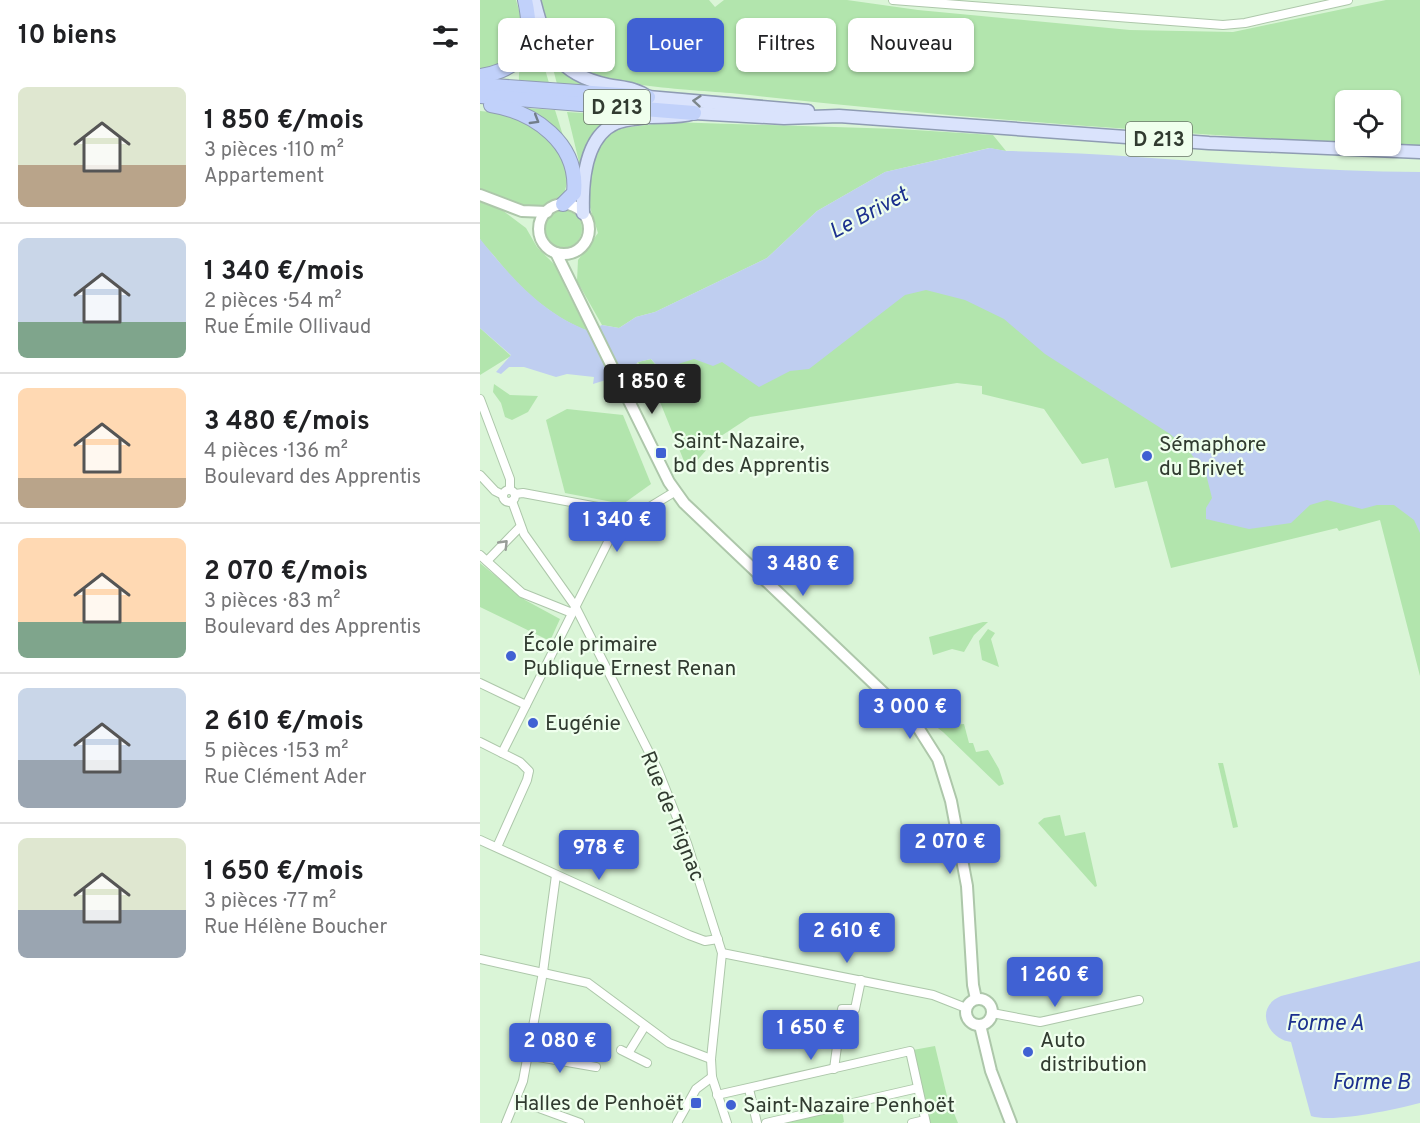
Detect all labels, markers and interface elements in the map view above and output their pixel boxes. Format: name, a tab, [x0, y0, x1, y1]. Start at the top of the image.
chip: Acheter	[498, 18, 615, 72]
chip: Louer	[627, 18, 724, 72]
chip: Filtres	[736, 18, 836, 72]
chip: Nouveau	[848, 18, 974, 72]
text: 10 biens	[18, 20, 117, 53]
icon: filters	[429, 20, 462, 53]
road number: D 213	[584, 90, 650, 124]
map controls	[1335, 90, 1401, 156]
button: locate	[1335, 90, 1401, 156]
one-way arrow	[692, 95, 702, 108]
text: 1 850 €/mois	[204, 105, 364, 138]
icon: home	[66, 111, 138, 183]
one-way arrow	[529, 113, 539, 125]
road number: D 213	[1126, 122, 1192, 156]
text: 3 pièces · 110 m²	[204, 138, 344, 164]
text: Appartement	[204, 164, 324, 190]
water label: Le Brivet	[825, 182, 914, 246]
text: 1 340 €/mois	[204, 256, 364, 289]
icon: home	[66, 262, 138, 334]
text: 2 pièces · 54 m²	[204, 289, 342, 315]
text: Rue Émile Ollivaud	[204, 315, 371, 341]
pin: 1 850 €	[597, 364, 707, 415]
text: 1 850 €	[618, 370, 686, 396]
text: 3 480 €/mois	[204, 406, 370, 439]
icon: home	[66, 412, 138, 484]
place label: Saint-Nazaire, bd des Apprentis	[673, 429, 830, 480]
place label: Sémaphore du Brivet	[1159, 432, 1266, 483]
text: 4 pièces · 136 m²	[204, 439, 348, 465]
marker: Saint-Nazaire, bd des Apprentis	[654, 446, 668, 460]
marker: Sémaphore du Brivet	[1140, 449, 1154, 463]
text: Boulevard des Apprentis	[204, 465, 421, 491]
pin: 1 340 €	[562, 502, 672, 553]
text: 1 340 €	[583, 508, 651, 534]
one-way arrow	[496, 540, 507, 551]
pin: 3 480 €	[748, 546, 858, 597]
text: 3 480 €	[767, 552, 839, 578]
text: 2 070 €/mois	[204, 556, 368, 589]
icon: home	[66, 562, 138, 634]
text: 3 pièces · 83 m²	[204, 589, 341, 615]
text: Boulevard des Apprentis	[204, 615, 421, 641]
place label: École primaire Publique Ernest Renan	[523, 631, 736, 683]
marker: École primaire Publique Ernest Renan	[504, 649, 518, 663]
pin: 3 000 €	[855, 689, 965, 740]
text: 3 000 €	[873, 695, 947, 721]
text: 2 610 €/mois	[204, 706, 364, 739]
place label: Eugénie	[545, 711, 621, 738]
icon: home	[66, 712, 138, 784]
marker: Eugénie	[526, 716, 540, 730]
text: 5 pièces · 153 m²	[204, 739, 349, 765]
street label: Rue de Trignac	[633, 747, 710, 886]
text: Rue Clément Ader	[204, 765, 367, 791]
pin: 2 070 €	[895, 824, 1005, 875]
pin: 978 €	[557, 830, 641, 881]
text: 2 070 €	[914, 830, 986, 856]
text: 978 €	[573, 836, 625, 862]
text: 1 650 €/mois	[204, 856, 364, 889]
icon: home	[66, 862, 138, 934]
text: 3 pièces · 77 m²	[204, 889, 336, 915]
pin: 2 610 €	[792, 913, 902, 964]
text: Rue Hélène Boucher	[204, 915, 387, 941]
text: 2 610 €	[813, 919, 881, 945]
pin: 1 260 €	[1000, 957, 1110, 1008]
text: 1 260 €	[1021, 963, 1089, 989]
pin: 1 650 €	[756, 1010, 866, 1061]
water label: Forme A	[1286, 1011, 1364, 1038]
text: 1 650 €	[777, 1016, 845, 1042]
pin: 2 080 €	[505, 1023, 615, 1074]
place label: Auto distribution	[1040, 1028, 1147, 1079]
text: 2 080 €	[523, 1029, 597, 1055]
marker: Auto distribution	[1021, 1045, 1035, 1059]
water label: Forme B	[1332, 1070, 1410, 1097]
place label: Halles de Penhoët	[514, 1091, 684, 1118]
place label: Saint-Nazaire Penhoët	[743, 1093, 955, 1120]
marker: Halles de Penhoët	[689, 1096, 703, 1110]
marker: Saint-Nazaire Penhoët	[724, 1098, 738, 1112]

